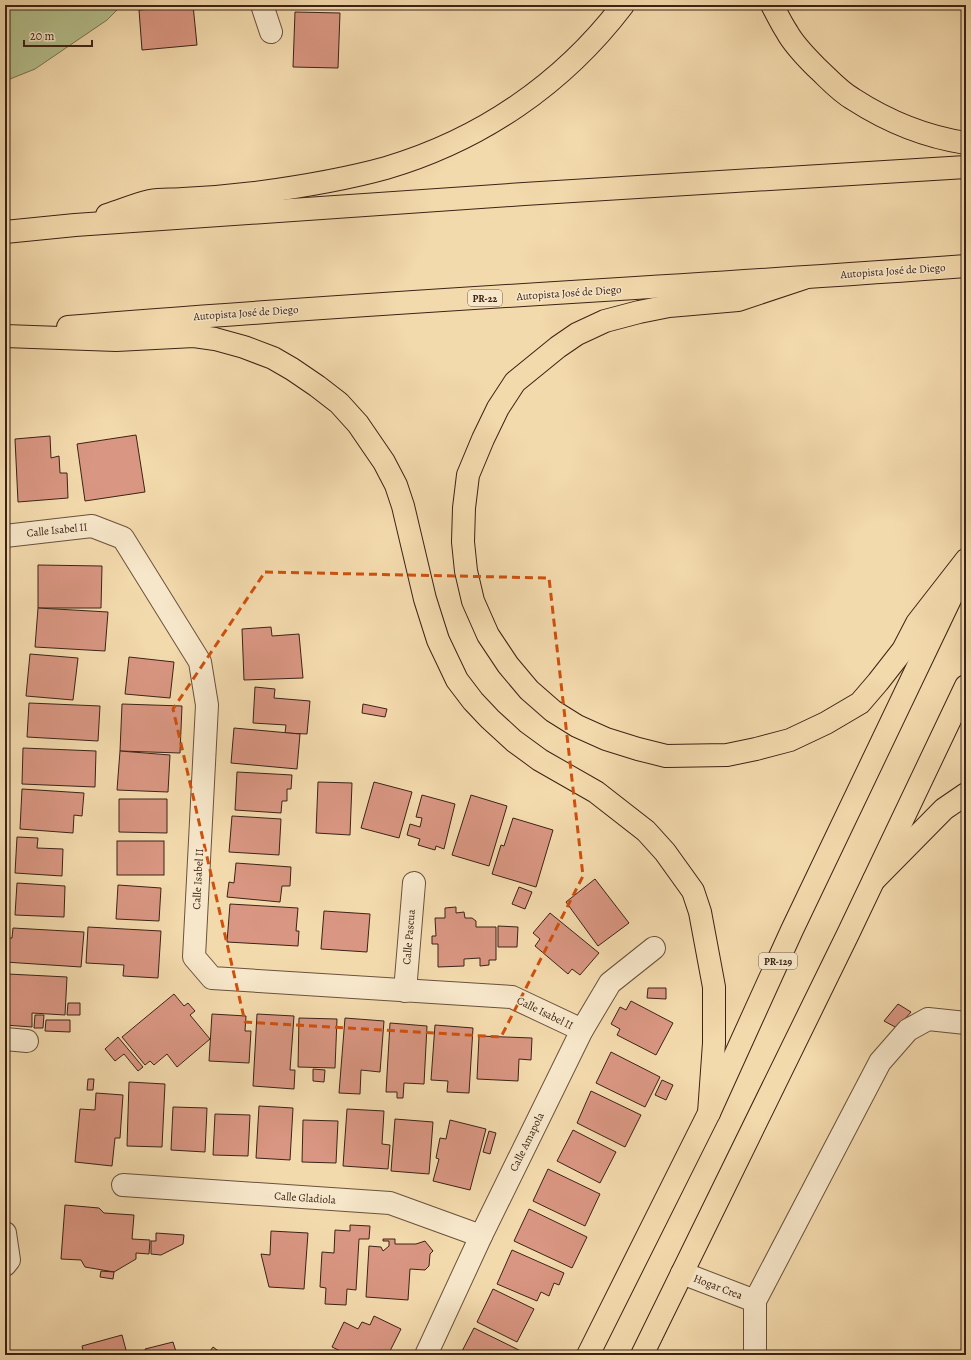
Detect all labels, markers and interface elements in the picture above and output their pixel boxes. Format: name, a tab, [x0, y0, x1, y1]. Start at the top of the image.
scale bar	[24, 22, 92, 48]
text: 20 m	[30, 28, 54, 44]
street label: Autopista José de Diego	[839, 260, 947, 282]
street label: Autopista José de Diego	[515, 282, 623, 304]
road number: PR-22	[468, 290, 502, 306]
street label: Autopista José de Diego	[192, 302, 300, 324]
street label: Calle Isabel II	[26, 519, 88, 541]
street label: Calle Isabel II	[189, 848, 207, 910]
street label: Calle Pascua	[399, 908, 419, 965]
road number: PR-129	[759, 953, 797, 969]
street label: Calle Isabel II	[514, 993, 576, 1033]
street label: Calle Amapola	[506, 1109, 548, 1174]
street label: Calle Gladiola	[274, 1188, 337, 1208]
street label: Hogar Crea	[691, 1271, 745, 1303]

